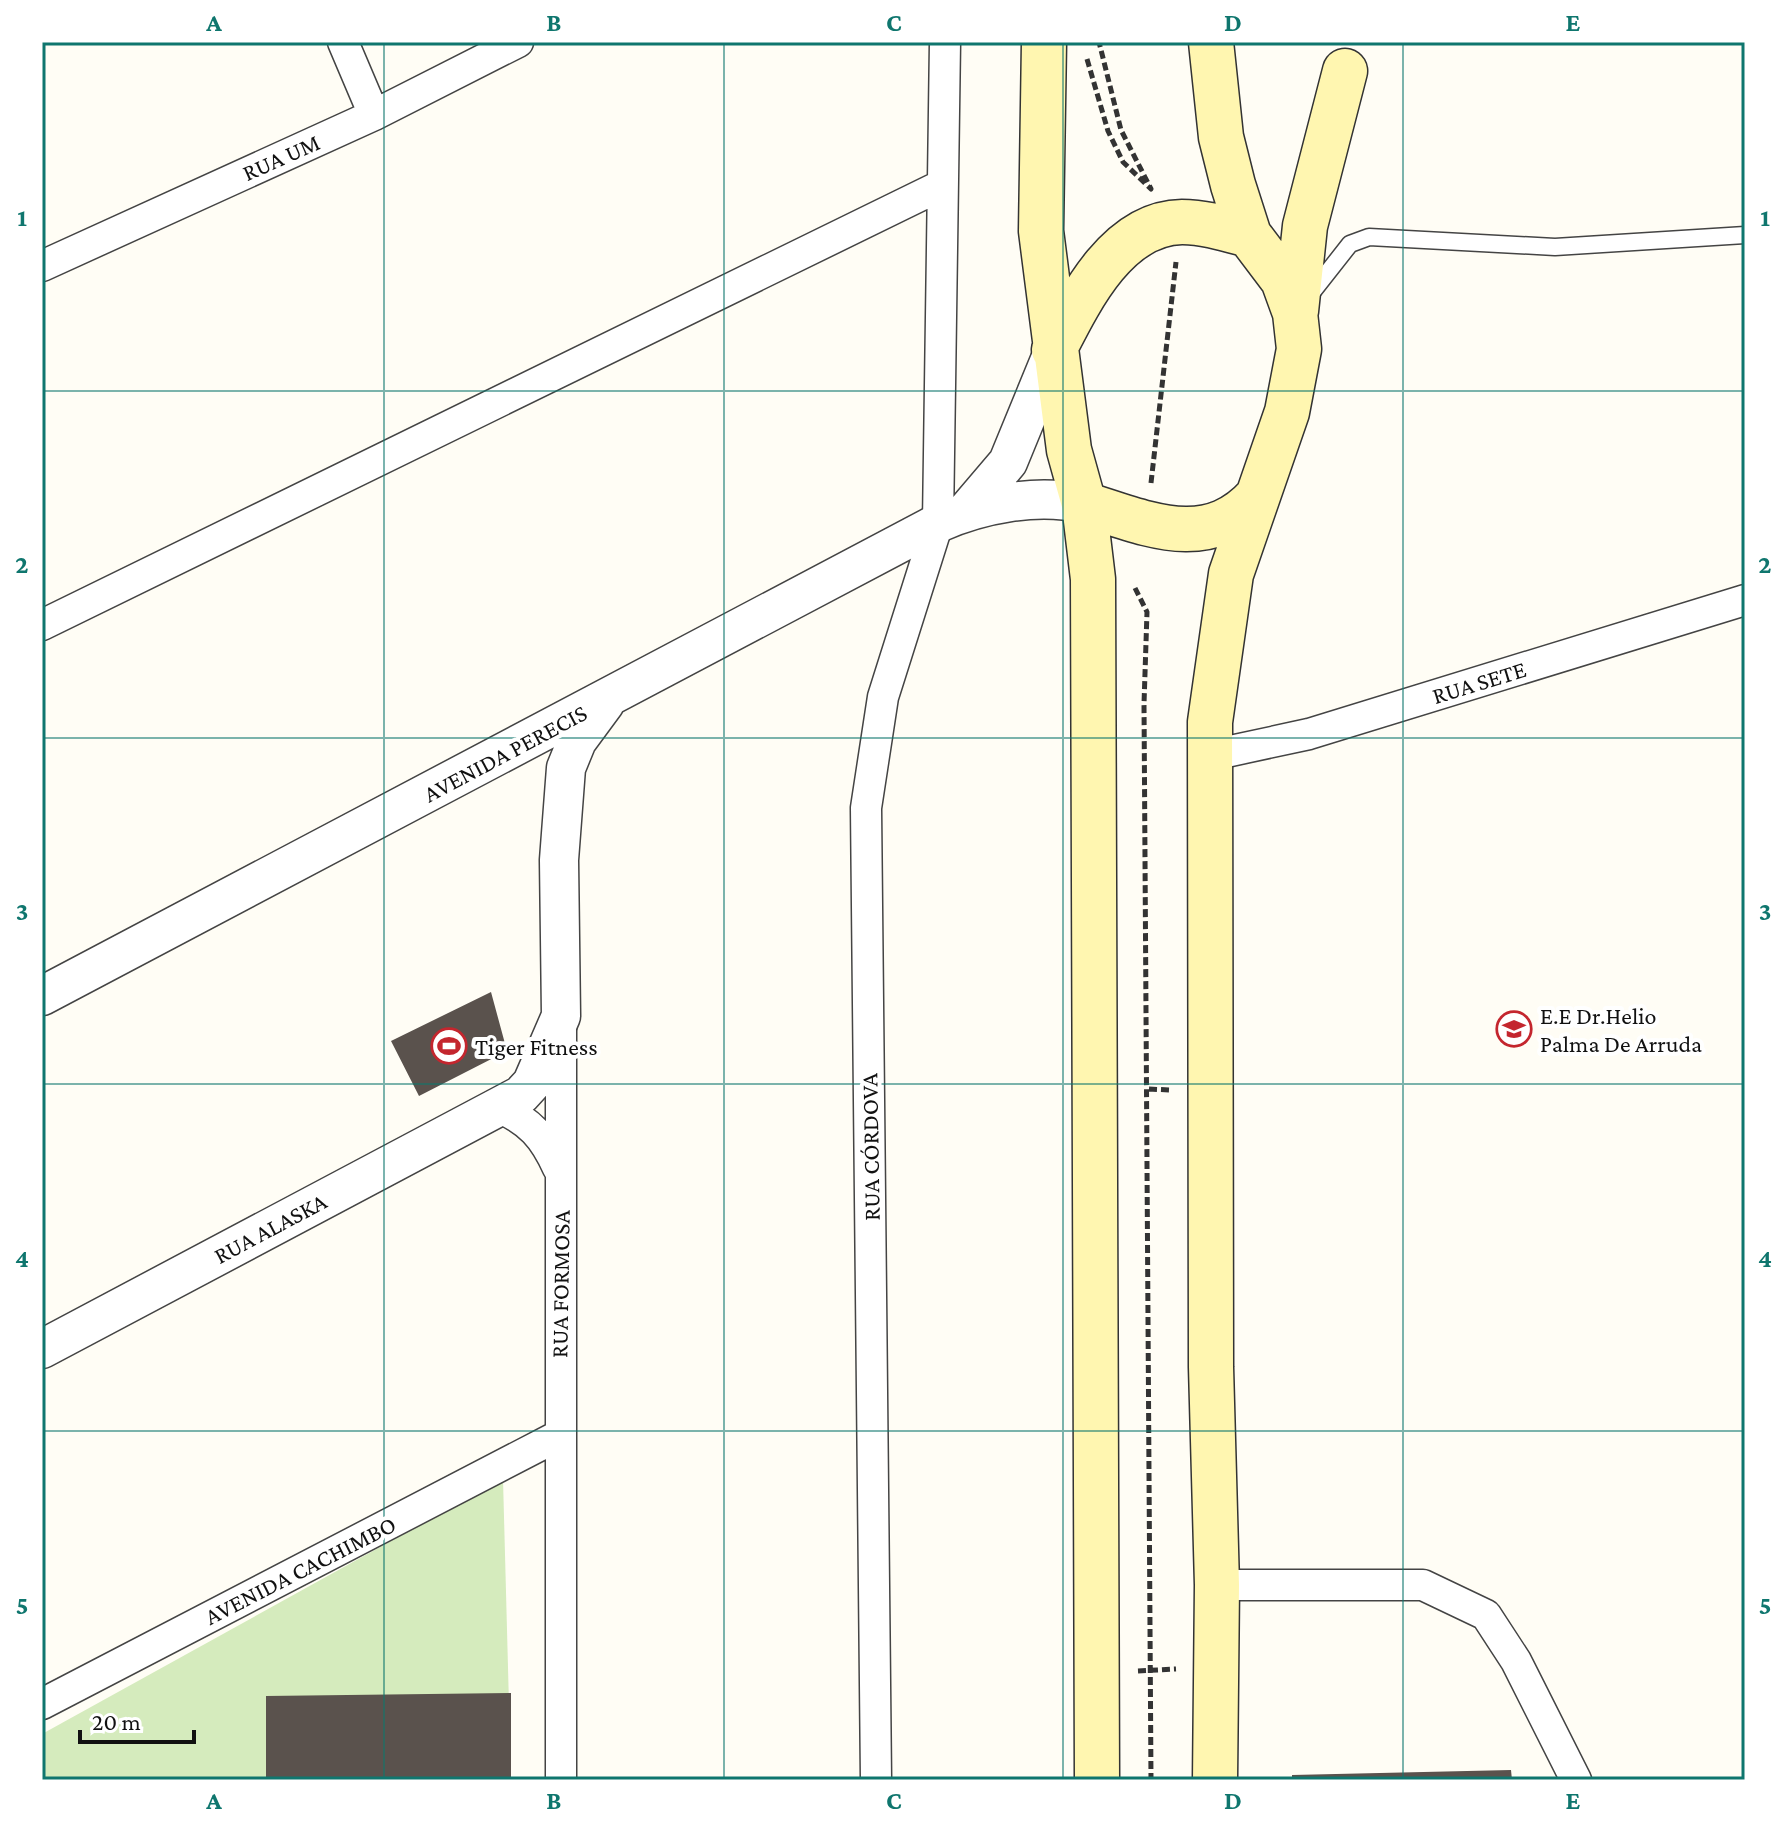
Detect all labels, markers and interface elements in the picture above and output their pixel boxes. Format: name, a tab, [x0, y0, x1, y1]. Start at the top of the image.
text: A	[205, 8, 222, 37]
text: B	[546, 8, 562, 37]
text: C	[886, 8, 902, 37]
text: D	[1224, 8, 1242, 37]
text: E	[1566, 8, 1581, 37]
street label: RUA UM	[238, 128, 324, 186]
text: 1	[17, 203, 27, 232]
text: 1	[1760, 203, 1770, 232]
text: 2	[15, 550, 29, 579]
text: 2	[1758, 550, 1772, 579]
street label: RUA SETE	[1429, 655, 1529, 709]
street label: AVENIDA PERECIS	[419, 699, 591, 807]
text: 3	[16, 897, 28, 926]
text: 3	[1759, 897, 1771, 926]
place label: E.E Dr.Helio Palma De Arruda	[1540, 1002, 1702, 1057]
school or university icon: E.E Dr.Helio Palma De Arruda	[1495, 1010, 1533, 1048]
sports icon: Tiger Fitness	[430, 1027, 468, 1065]
place label: Tiger Fitness	[475, 1033, 598, 1060]
street label: RUA CÓRDOVA	[855, 1073, 885, 1221]
street label: RUA ALASKA	[209, 1187, 331, 1269]
street label: RUA FORMOSA	[545, 1209, 575, 1358]
text: 4	[15, 1244, 29, 1273]
text: 4	[1758, 1244, 1772, 1273]
street label: AVENIDA CACHIMBO	[200, 1510, 400, 1630]
text: 5	[16, 1591, 28, 1620]
text: 5	[1759, 1591, 1771, 1620]
scale bar	[80, 1694, 194, 1744]
text: 20 m	[92, 1708, 141, 1735]
text: A	[205, 1786, 222, 1815]
text: B	[546, 1786, 562, 1815]
text: C	[886, 1786, 902, 1815]
text: D	[1224, 1786, 1242, 1815]
text: E	[1566, 1786, 1581, 1815]

